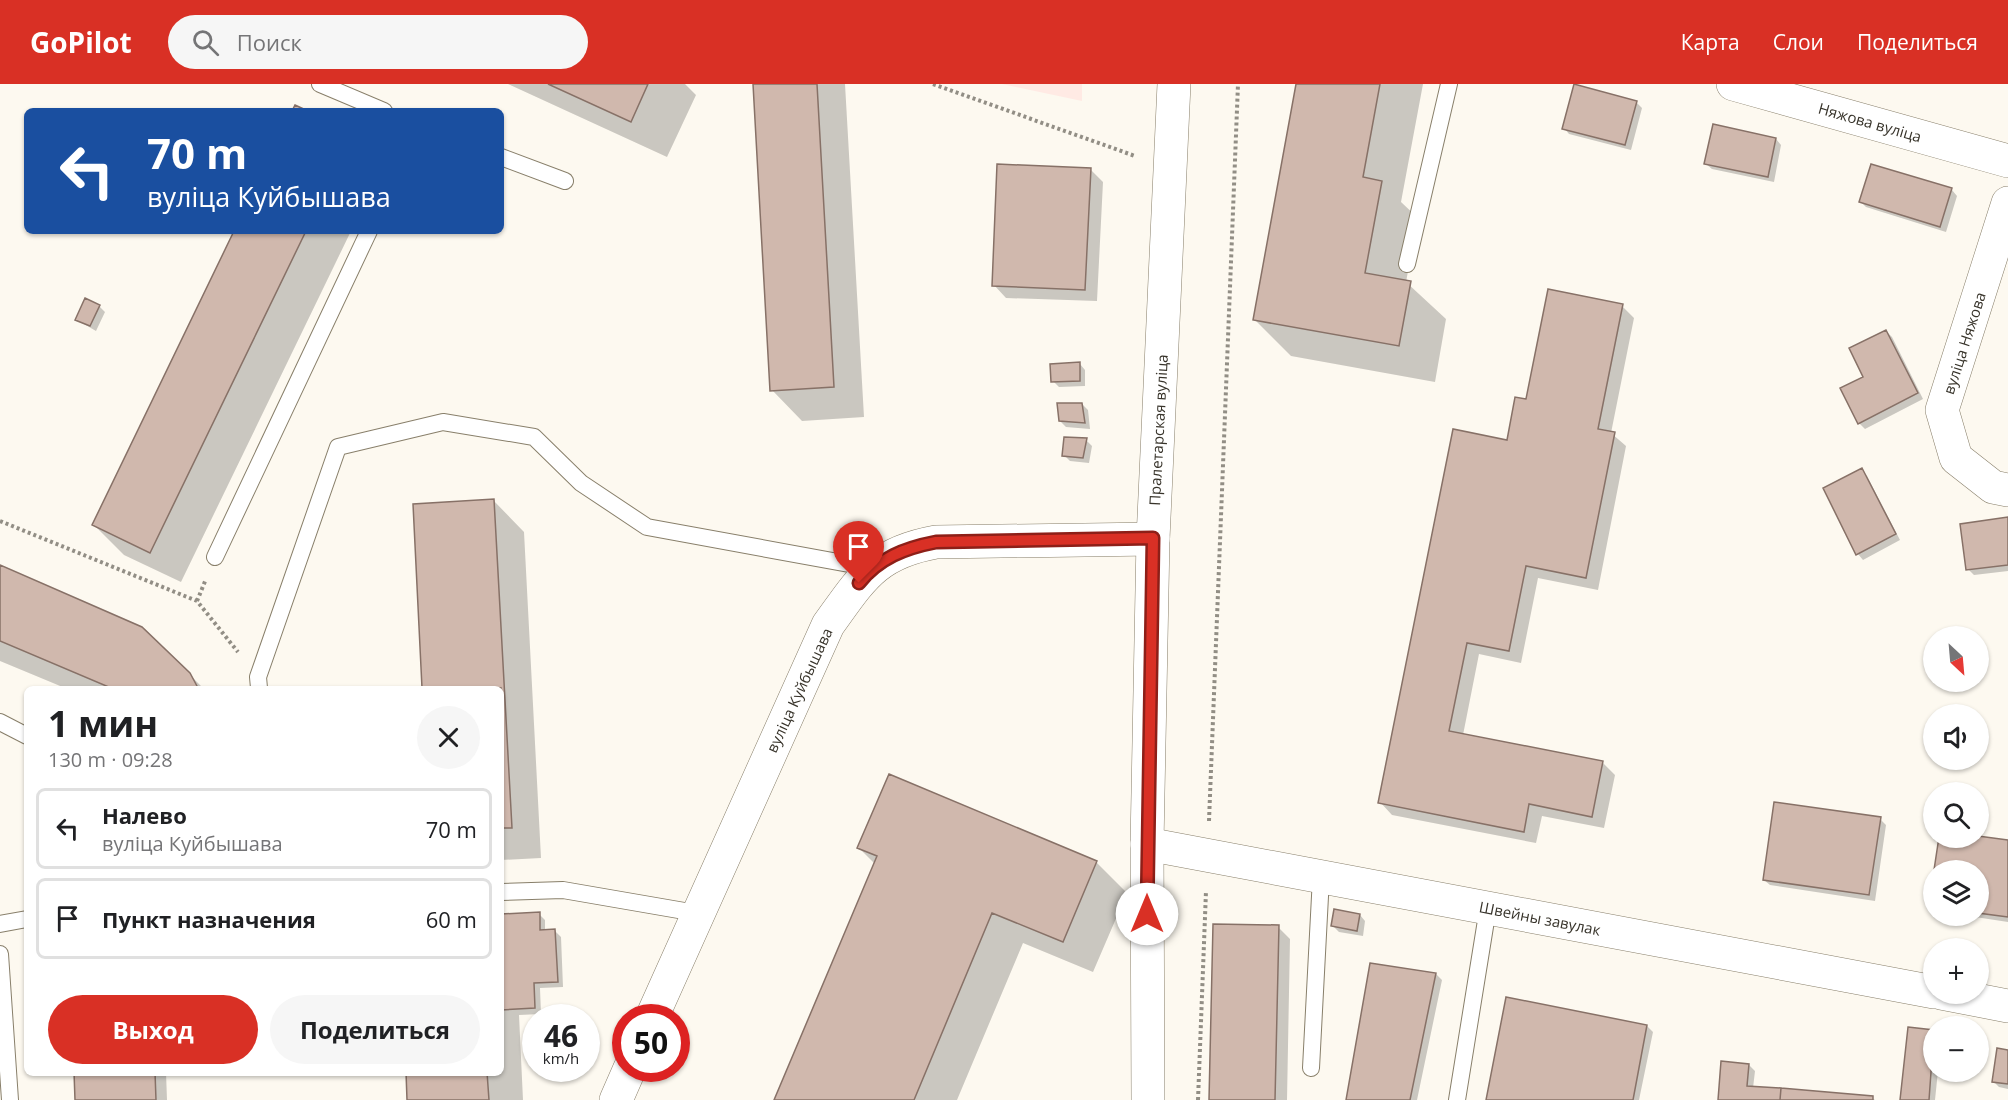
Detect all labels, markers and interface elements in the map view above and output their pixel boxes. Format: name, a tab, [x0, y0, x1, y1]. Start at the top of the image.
search box	[168, 15, 588, 69]
text: GoPilot	[30, 23, 132, 61]
icon: search	[189, 26, 222, 59]
text: Поиск	[237, 27, 302, 57]
text: Карта	[1681, 28, 1740, 56]
text: Слои	[1773, 28, 1824, 56]
text: Поделиться	[1857, 28, 1978, 56]
street label: Няжова вуліца	[1816, 98, 1924, 146]
text: 70 m	[147, 124, 247, 181]
icon: left	[48, 132, 126, 210]
text: вуліца Куйбышава	[147, 178, 391, 215]
street label: вуліца Няжова	[1938, 289, 1990, 397]
street label: Пралетарская вуліца	[1144, 354, 1172, 506]
pin	[833, 521, 884, 583]
icon: arrive	[842, 530, 875, 563]
street label: вуліца Куйбышава	[761, 624, 837, 756]
north arrow	[1923, 626, 1989, 692]
map controls	[1923, 626, 1989, 1082]
text: 1 мин	[48, 699, 158, 748]
button: sound	[1923, 704, 1989, 770]
button: close	[417, 706, 480, 769]
text: 130 m · 09:28	[48, 746, 173, 773]
button: search	[1923, 782, 1989, 848]
text: Налево	[102, 800, 187, 830]
icon: left	[51, 812, 84, 845]
text: 70 m	[426, 814, 477, 844]
text: вуліца Куйбышава	[102, 830, 283, 857]
button: layers	[1923, 860, 1989, 926]
position arrow	[1115, 882, 1179, 946]
street label: Швейны завулак	[1478, 896, 1603, 940]
icon: arrive	[51, 902, 84, 935]
text: Пункт назначения	[102, 904, 316, 934]
text: 60 m	[426, 904, 477, 934]
button: +	[1923, 938, 1989, 1004]
button: Выход	[48, 995, 258, 1064]
button: Поделиться	[270, 995, 480, 1064]
speed limit sign: 50	[612, 1004, 690, 1082]
text: 46	[544, 1015, 578, 1056]
button: −	[1923, 1016, 1989, 1082]
text: km/h	[543, 1048, 579, 1068]

